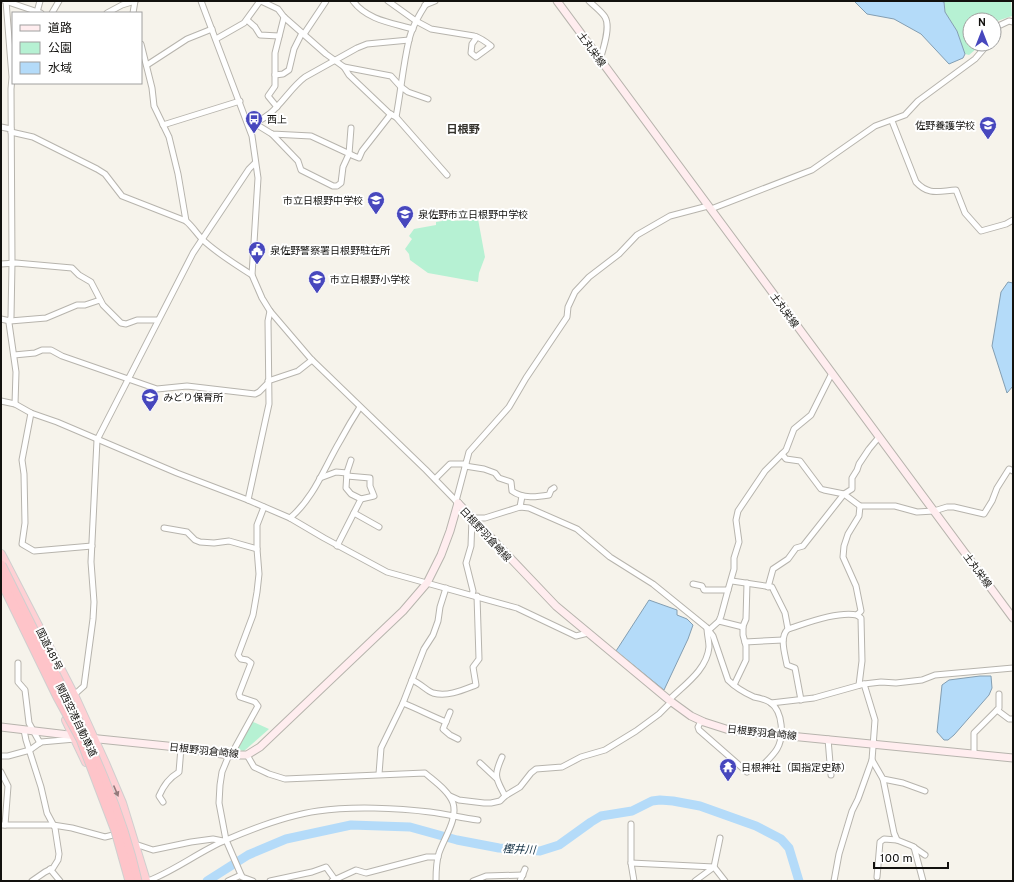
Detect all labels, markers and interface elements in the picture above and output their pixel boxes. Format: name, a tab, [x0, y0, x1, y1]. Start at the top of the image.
legend	[12, 12, 142, 84]
north arrow	[962, 12, 1002, 52]
text: N	[978, 16, 986, 30]
text: 道路	[48, 21, 72, 37]
street label: 土丸栄線	[574, 30, 608, 70]
text: 公園	[48, 41, 72, 57]
text: 水域	[48, 61, 72, 77]
bus stop icon: 西上	[244, 109, 264, 134]
place label: 西上	[267, 114, 287, 127]
school or university icon: 佐野養護学校	[978, 115, 998, 140]
place label: 佐野養護学校	[915, 120, 975, 133]
district label: 日根野	[447, 123, 480, 137]
school or university icon: 市立日根野中学校	[366, 190, 386, 215]
place label: 市立日根野中学校	[283, 195, 363, 208]
school or university icon: 泉佐野市立日根野中学校	[395, 204, 415, 229]
place label: 泉佐野市立日根野中学校	[418, 209, 528, 222]
public building icon: 泉佐野警察署日根野駐在所	[247, 240, 267, 265]
place label: 泉佐野警察署日根野駐在所	[270, 245, 390, 258]
school or university icon: 市立日根野小学校	[307, 269, 327, 294]
place label: 市立日根野小学校	[330, 274, 410, 287]
street label: 土丸栄線	[767, 291, 801, 331]
school or university icon: みどり保育所	[140, 387, 160, 412]
place label: みどり保育所	[163, 392, 223, 405]
street label: 日根野羽倉崎線	[456, 505, 514, 565]
street label: 土丸栄線	[960, 551, 994, 591]
street label: 国道481号	[32, 626, 65, 673]
street label: 関西空港自動車道	[52, 682, 99, 759]
street label: 日根野羽倉崎線	[726, 723, 797, 744]
street label: 日根野羽倉崎線	[168, 741, 239, 762]
temple icon: 日根神社（国指定史跡）	[718, 757, 738, 782]
place label: 日根神社（国指定史跡）	[741, 762, 851, 775]
one-way arrow	[114, 785, 120, 797]
water label: 樫井川	[502, 842, 537, 858]
scale bar	[874, 844, 948, 870]
text: 100 m	[880, 851, 913, 867]

